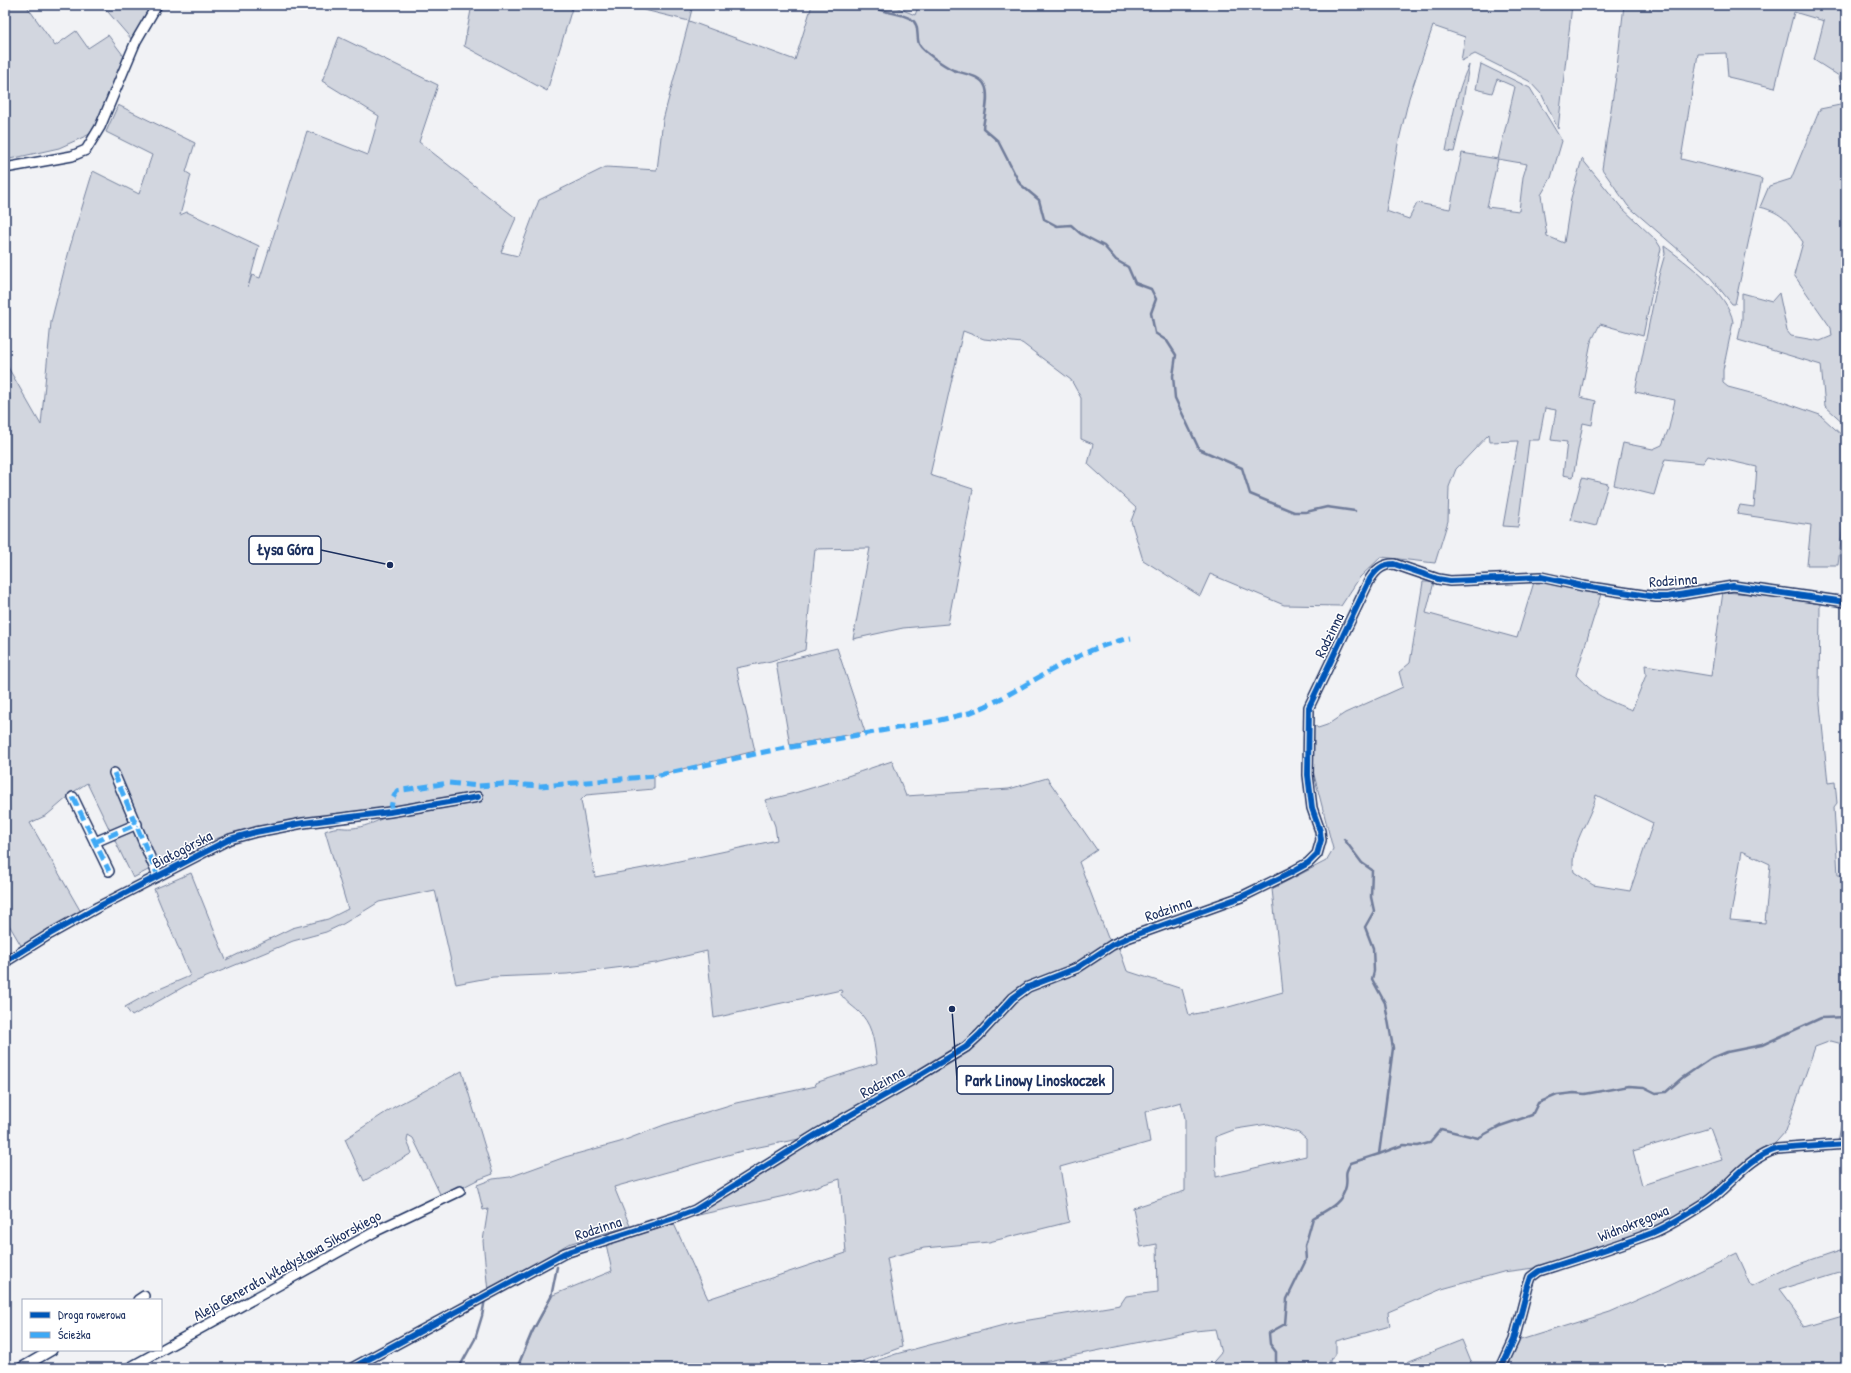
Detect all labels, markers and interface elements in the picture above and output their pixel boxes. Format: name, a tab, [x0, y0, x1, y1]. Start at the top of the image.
callout: Łysa Góra	[249, 536, 321, 564]
text: Łysa Góra	[257, 538, 314, 561]
street label: Rodzinna	[1648, 568, 1698, 592]
street label: Rodzinna	[1309, 609, 1349, 661]
street label: Białogórska	[148, 825, 216, 873]
street label: Rodzinna	[1142, 891, 1194, 927]
street label: Rodzinna	[856, 1061, 908, 1103]
callout: Park Linowy Linoskoczek	[957, 1066, 1113, 1094]
text: Park Linowy Linoskoczek	[965, 1069, 1105, 1092]
street label: Widnokręgowa	[1594, 1199, 1672, 1247]
street label: Aleja Generała Władysława Sikorskiego	[189, 1204, 385, 1326]
street label: Rodzinna	[572, 1211, 624, 1245]
legend	[22, 1299, 162, 1351]
text: Droga rowerowa	[58, 1306, 126, 1323]
text: Ścieżka	[58, 1326, 91, 1343]

